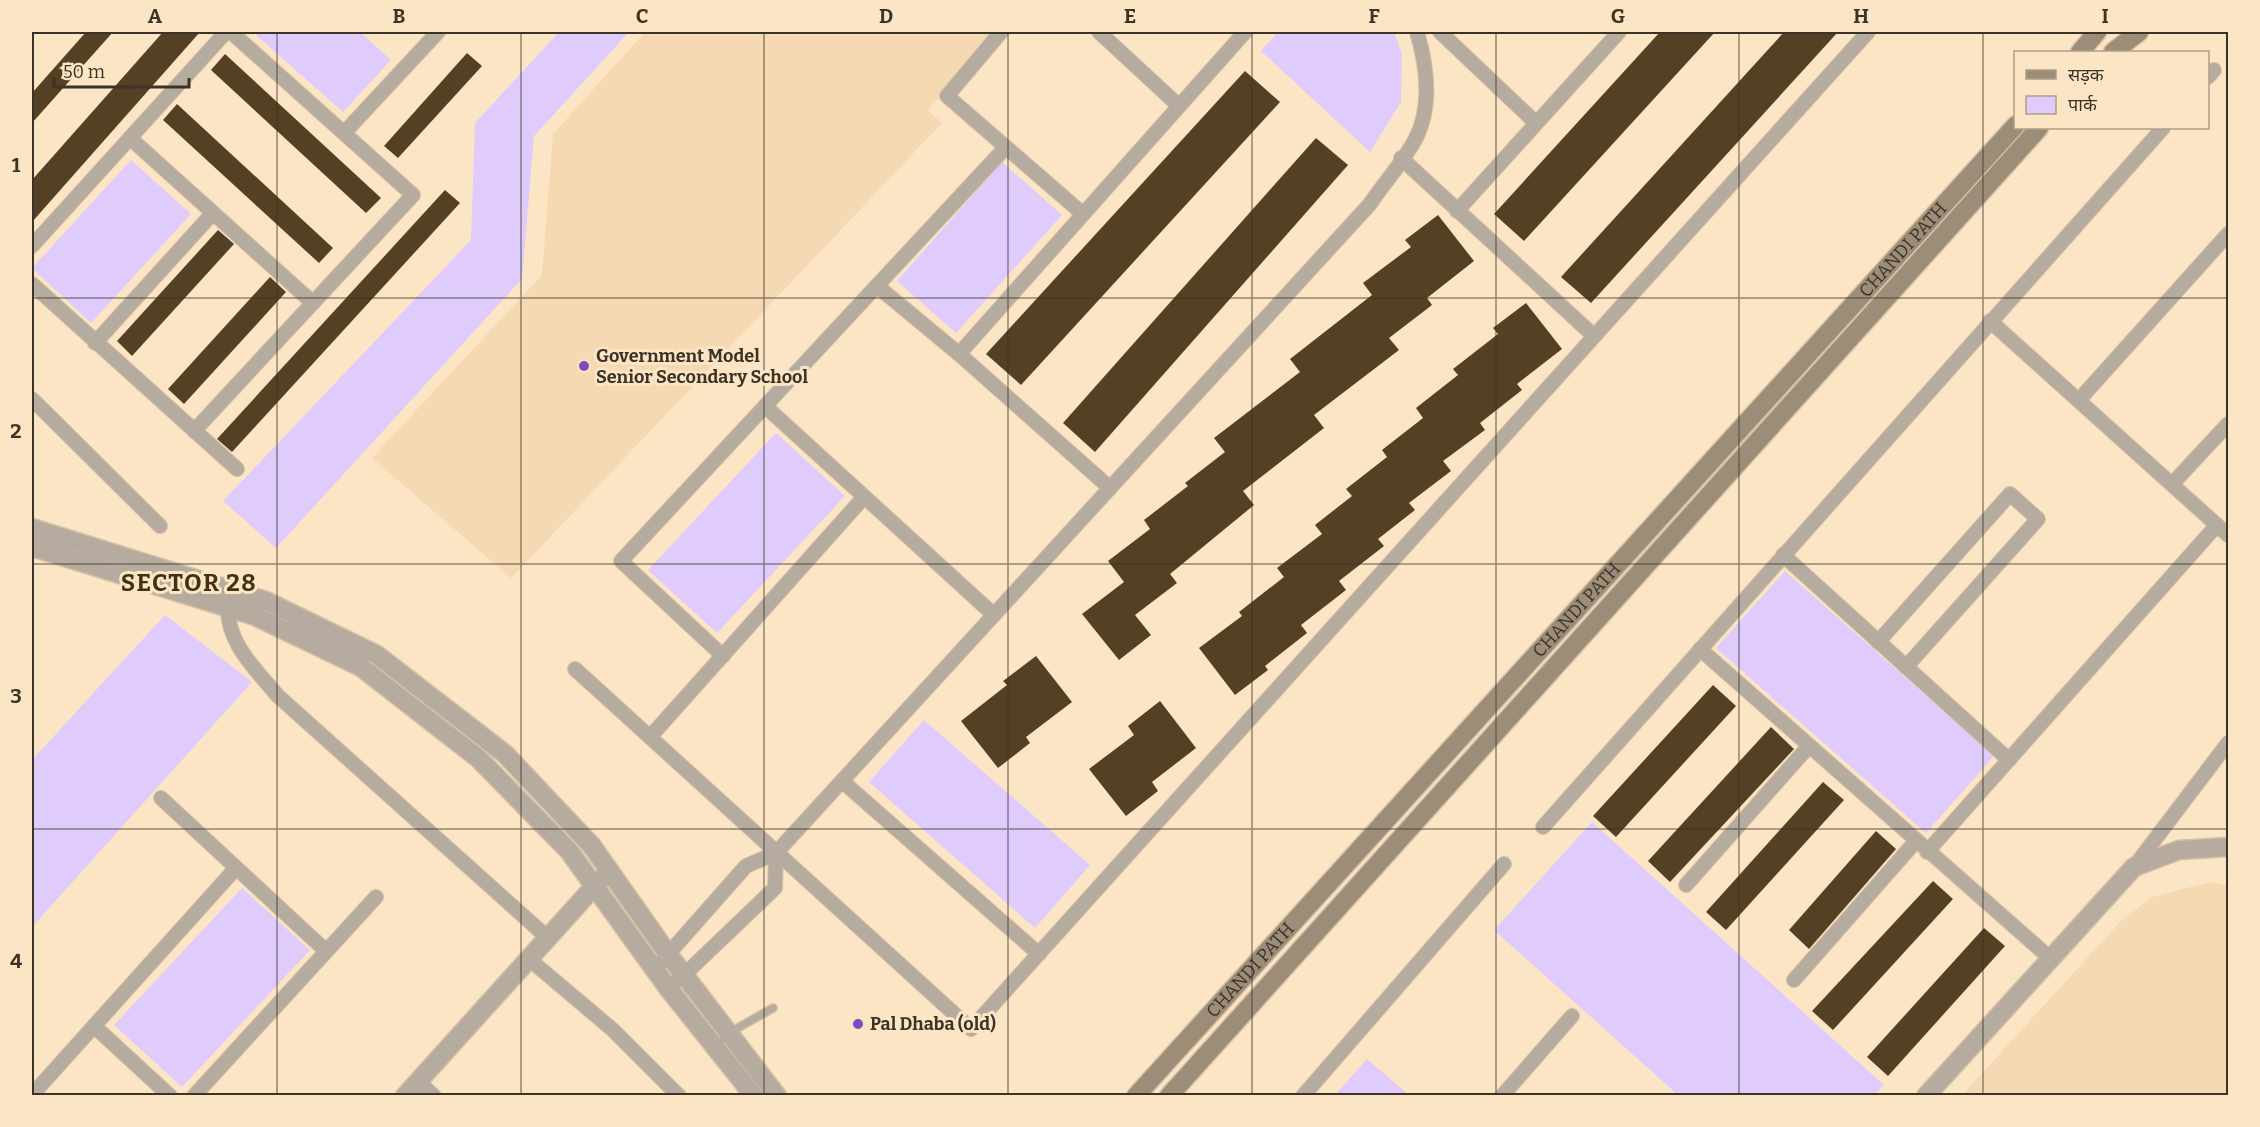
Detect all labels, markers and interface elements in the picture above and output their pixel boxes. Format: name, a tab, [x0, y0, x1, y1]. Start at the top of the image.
text: A	[148, 4, 163, 28]
text: B	[393, 4, 406, 28]
text: C	[636, 4, 648, 28]
text: D	[879, 4, 893, 28]
text: E	[1124, 4, 1136, 28]
text: F	[1368, 4, 1380, 28]
text: G	[1611, 4, 1625, 28]
text: H	[1853, 4, 1869, 28]
text: I	[2101, 4, 2109, 28]
scale bar	[54, 51, 189, 89]
legend	[2014, 51, 2209, 129]
text: 50 m	[63, 61, 105, 83]
text: सड़क	[2068, 64, 2105, 86]
text: पार्क	[2068, 94, 2098, 116]
text: 1	[12, 153, 21, 177]
street label: CHANDI PATH	[1854, 198, 1951, 302]
place label: Government Model Senior Secondary School	[596, 345, 808, 388]
marker: Government Model Senior Secondary School	[577, 359, 591, 373]
text: 2	[10, 419, 22, 443]
street label: CHANDI PATH	[1528, 558, 1625, 662]
district label: SECTOR 28	[121, 569, 257, 597]
text: 3	[10, 684, 22, 708]
street label: CHANDI PATH	[1202, 918, 1299, 1022]
text: 4	[10, 949, 22, 973]
place label: Pal Dhaba (old)	[870, 1013, 996, 1035]
marker: Pal Dhaba (old)	[851, 1017, 865, 1031]

